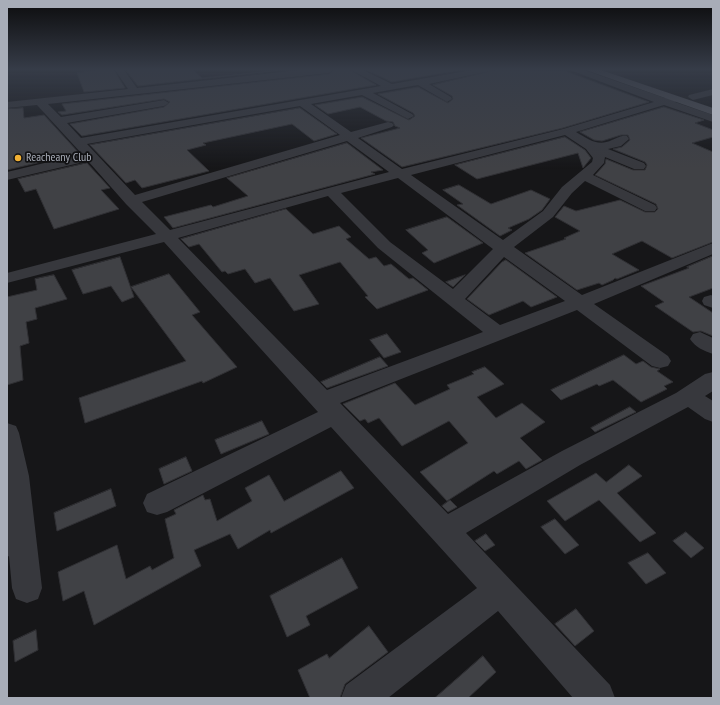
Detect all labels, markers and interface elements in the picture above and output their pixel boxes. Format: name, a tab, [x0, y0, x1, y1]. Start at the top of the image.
place label: Reacheany Club	[26, 151, 91, 165]
marker: Reacheany Club	[13, 153, 23, 163]

